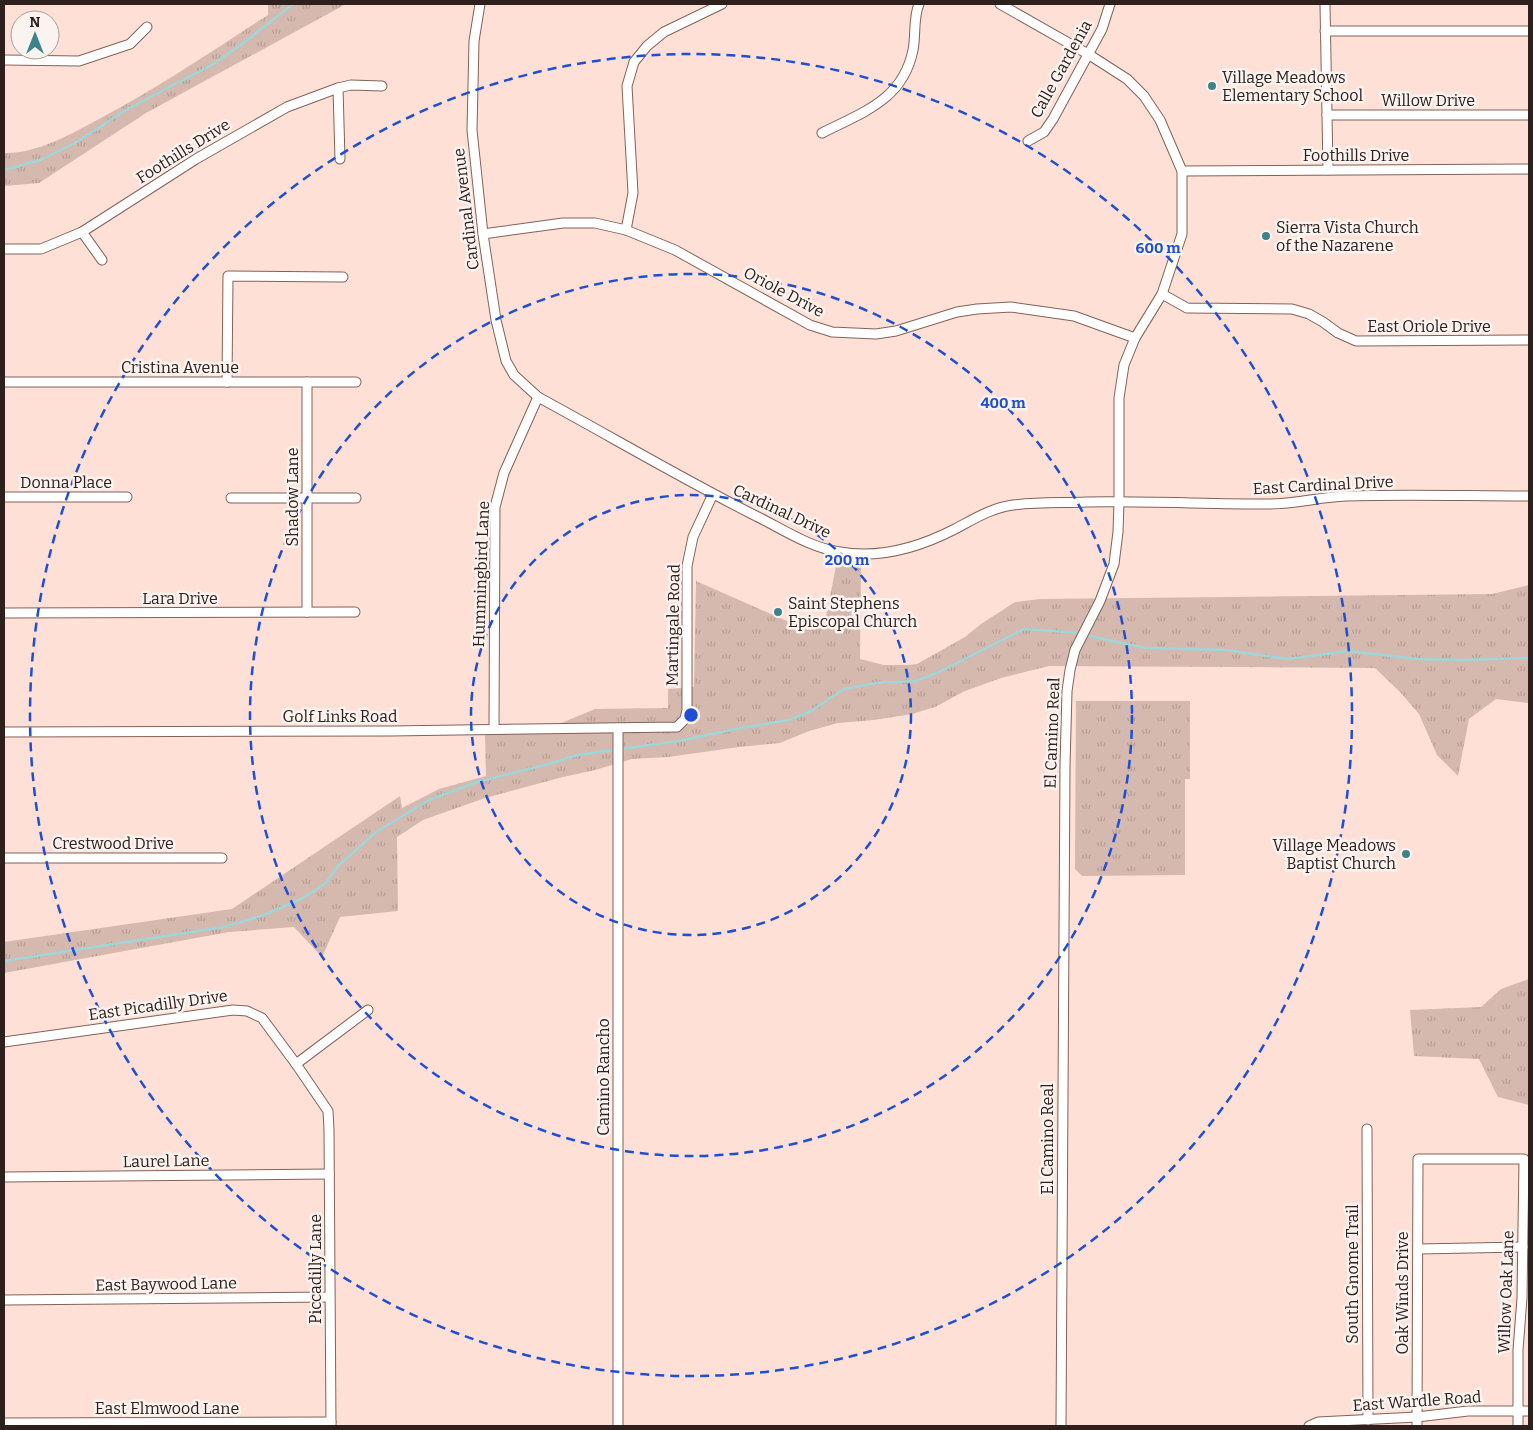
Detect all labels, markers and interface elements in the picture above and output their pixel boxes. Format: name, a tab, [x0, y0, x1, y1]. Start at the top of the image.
north arrow	[10, 10, 60, 60]
text: N	[30, 14, 41, 31]
street label: Calle Gardenia	[1026, 17, 1096, 121]
place label: Village Meadows Elementary School	[1222, 68, 1363, 105]
marker: Village Meadows Elementary School	[1206, 80, 1218, 92]
street label: Willow Drive	[1381, 91, 1475, 110]
street label: Foothills Drive	[133, 115, 233, 187]
street label: Foothills Drive	[1303, 146, 1409, 165]
street label: Cardinal Avenue	[449, 147, 483, 271]
place label: Sierra Vista Church of the Nazarene	[1276, 218, 1419, 255]
marker: Sierra Vista Church of the Nazarene	[1260, 230, 1272, 242]
text: 600 m	[1136, 239, 1181, 257]
street label: Oriole Drive	[740, 263, 828, 321]
street label: East Oriole Drive	[1367, 317, 1491, 336]
street label: Cristina Avenue	[121, 358, 239, 377]
text: 400 m	[980, 394, 1026, 412]
street label: Shadow Lane	[283, 448, 302, 546]
street label: East Cardinal Drive	[1252, 472, 1394, 498]
street label: Donna Place	[20, 473, 112, 492]
street label: Cardinal Drive	[730, 480, 834, 542]
street label: Hummingbird Lane	[469, 500, 493, 648]
text: 200 m	[825, 551, 870, 569]
street label: Martingale Road	[662, 563, 684, 686]
street label: Lara Drive	[142, 589, 218, 608]
place label: Saint Stephens Episcopal Church	[788, 594, 917, 631]
marker: Saint Stephens Episcopal Church	[772, 606, 784, 618]
street label: El Camino Real	[1041, 677, 1063, 789]
centre of rings	[682, 706, 700, 724]
street label: Golf Links Road	[283, 707, 398, 726]
street label: Crestwood Drive	[52, 834, 174, 853]
place label: Village Meadows Baptist Church	[1272, 836, 1396, 873]
marker: Village Meadows Baptist Church	[1400, 848, 1412, 860]
street label: East Picadilly Drive	[87, 986, 229, 1024]
street label: Camino Rancho	[594, 1018, 613, 1136]
street label: El Camino Real	[1038, 1083, 1057, 1195]
street label: Laurel Lane	[122, 1151, 210, 1171]
street label: South Gnome Trail	[1343, 1204, 1362, 1344]
street label: Piccadilly Lane	[306, 1214, 325, 1324]
street label: Willow Oak Lane	[1494, 1230, 1518, 1354]
street label: Oak Winds Drive	[1393, 1232, 1412, 1354]
street label: East Baywood Lane	[95, 1273, 237, 1295]
street label: East Wardle Road	[1352, 1387, 1483, 1415]
street label: East Elmwood Lane	[95, 1399, 239, 1418]

